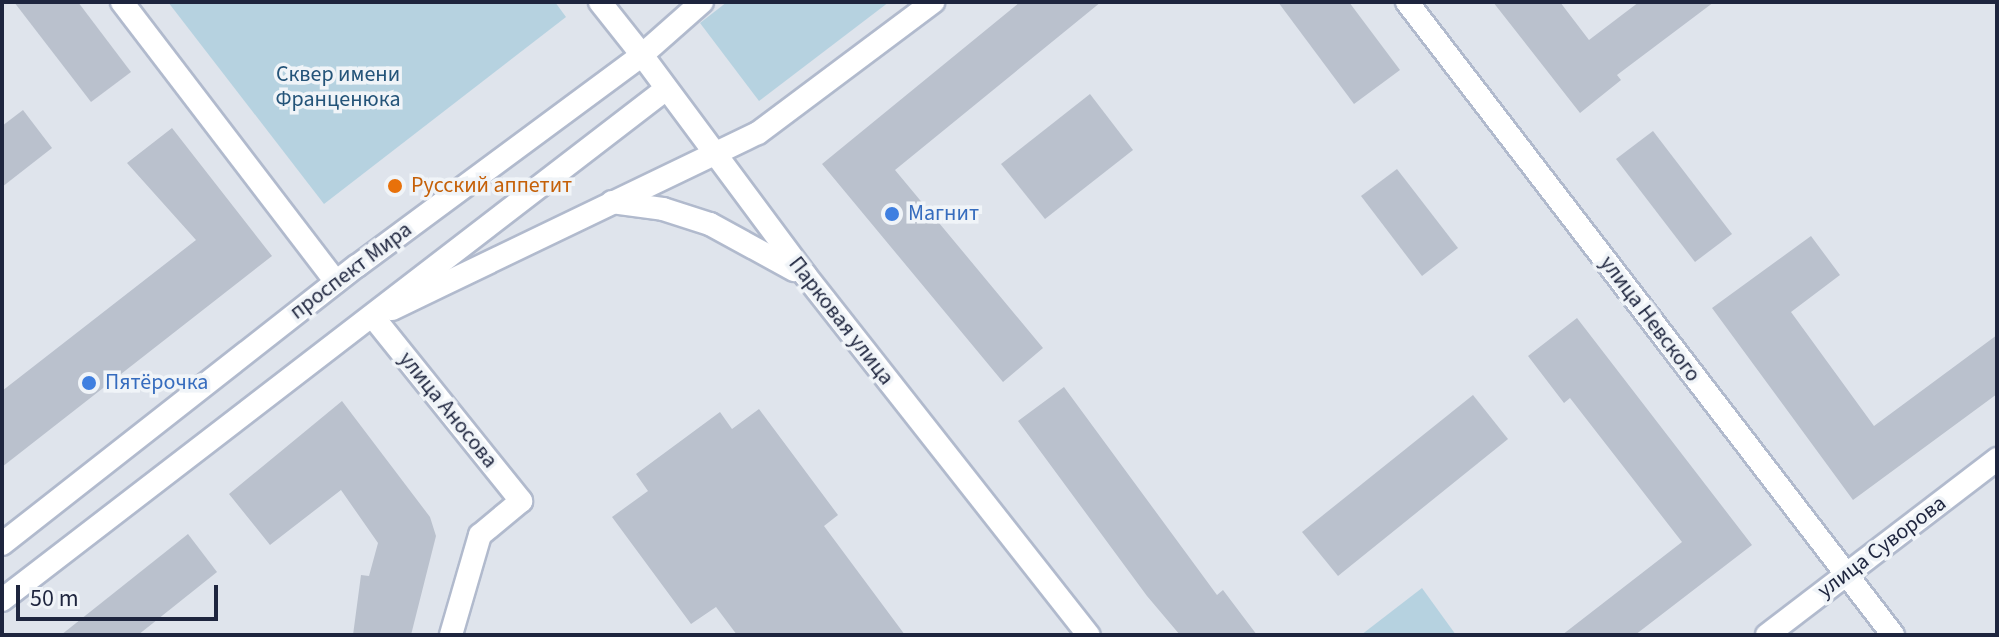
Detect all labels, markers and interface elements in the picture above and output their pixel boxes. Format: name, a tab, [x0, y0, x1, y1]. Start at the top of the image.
park label: Сквер имени Франценюка	[275, 61, 401, 112]
place label: Русский аппетит	[411, 173, 572, 199]
marker: Русский аппетит	[386, 177, 404, 195]
place label: Магнит	[908, 201, 979, 227]
marker: Магнит	[883, 205, 901, 223]
street label: проспект Мира	[285, 217, 417, 325]
street label: улица Невского	[1594, 251, 1706, 387]
street label: Парковая улица	[783, 252, 899, 390]
street label: улица Аносова	[393, 346, 503, 474]
place label: Пятёрочка	[105, 370, 208, 396]
marker: Пятёрочка	[80, 374, 98, 392]
street label: улица Суворова	[1813, 490, 1951, 604]
scale bar	[20, 569, 222, 619]
text: 50 m	[30, 581, 79, 616]

